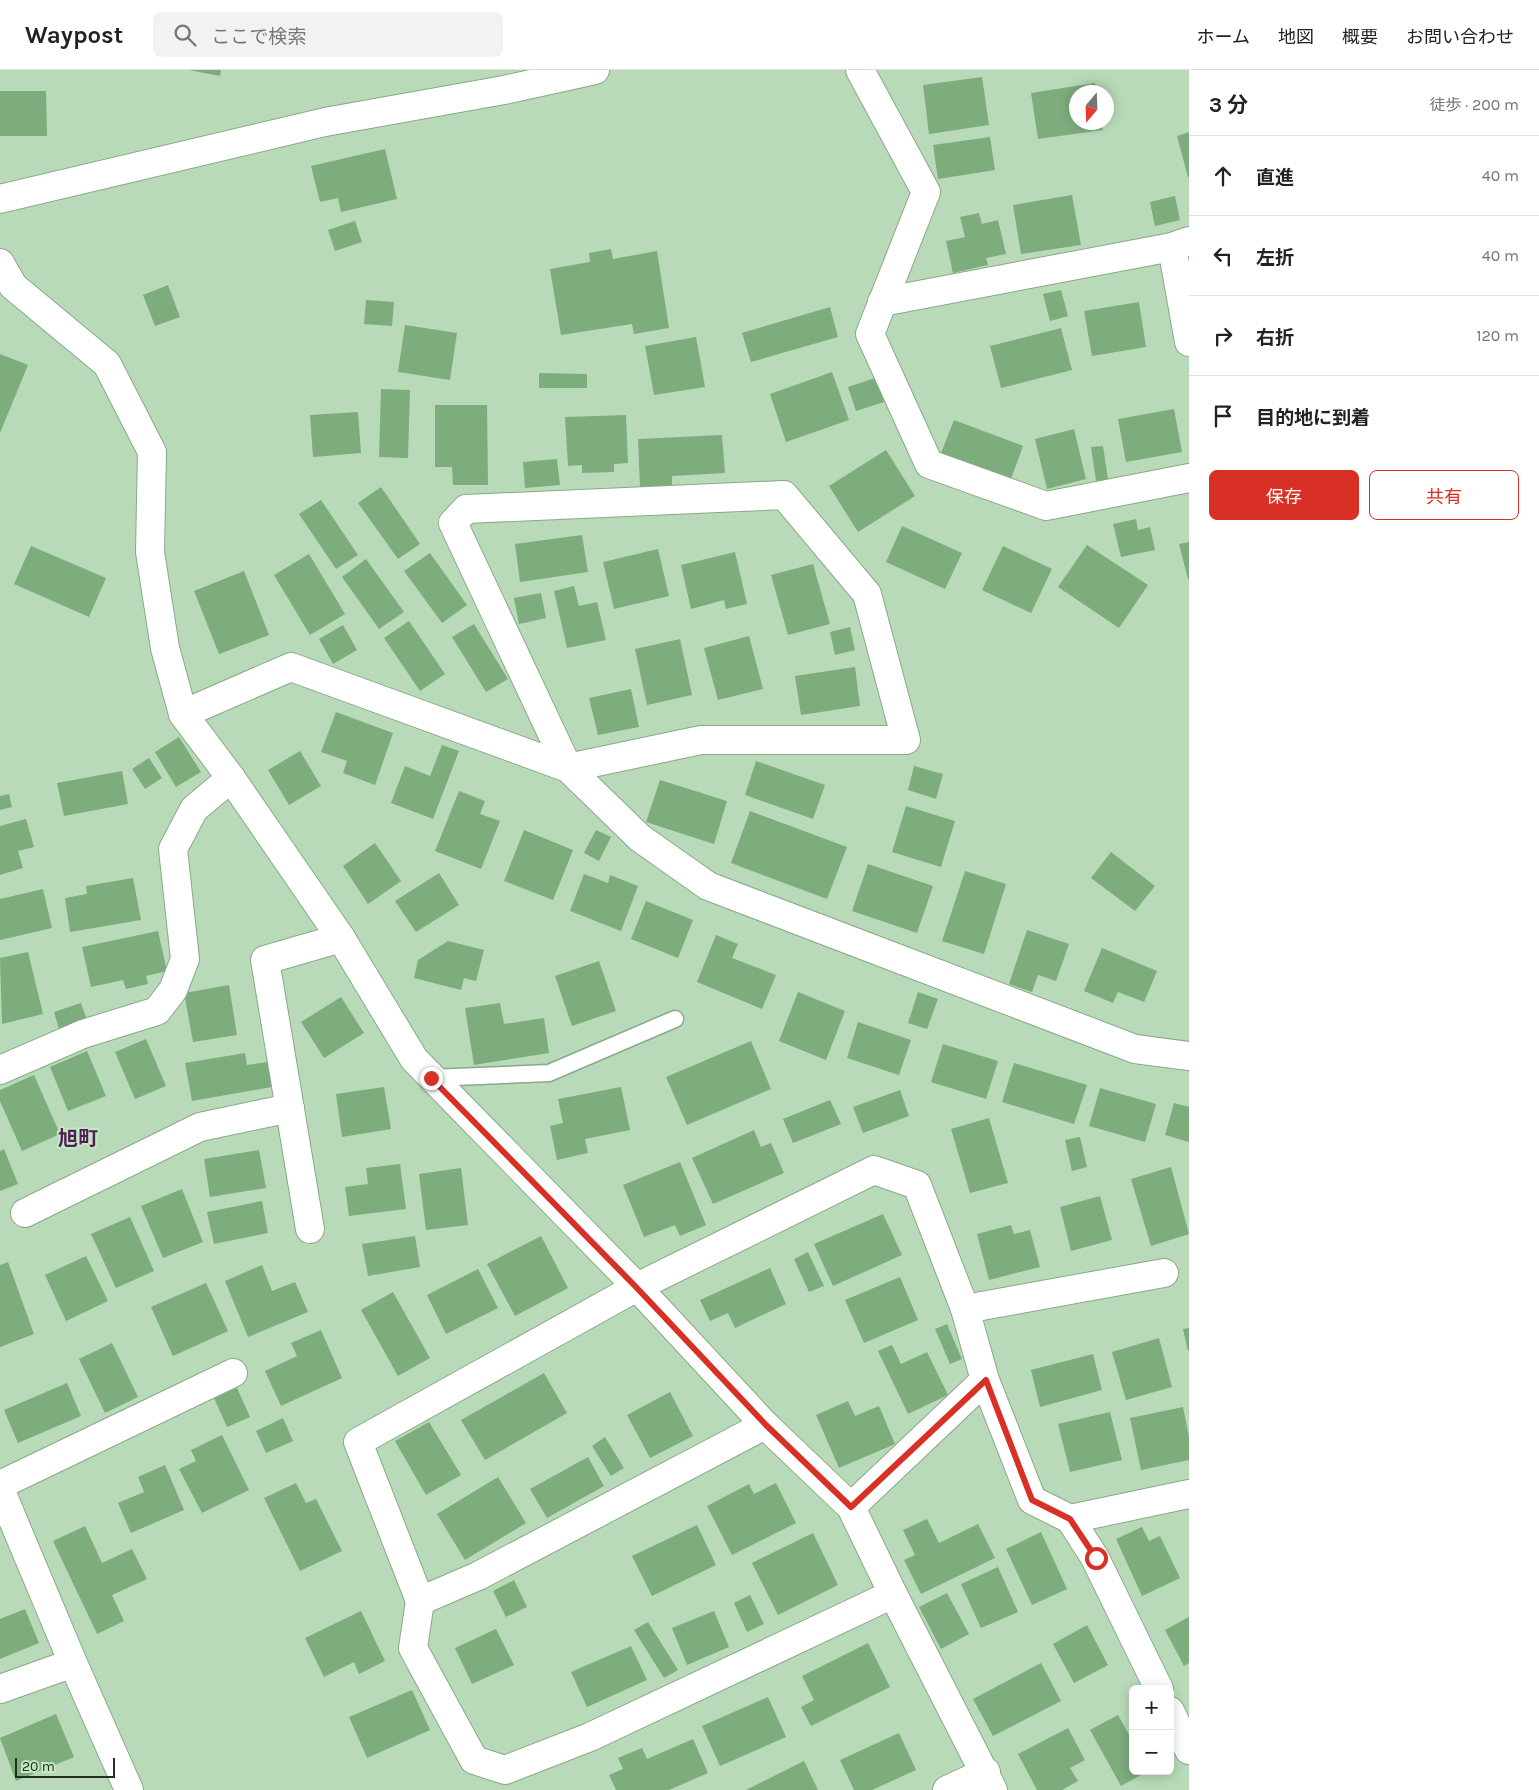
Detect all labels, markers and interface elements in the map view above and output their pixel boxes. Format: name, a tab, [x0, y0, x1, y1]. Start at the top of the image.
search box	[153, 12, 503, 57]
text: Waypost	[25, 21, 123, 49]
icon: search	[171, 21, 199, 49]
text: ここで検索	[211, 26, 306, 48]
text: ホーム	[1197, 26, 1250, 48]
text: 地図	[1278, 26, 1314, 48]
text: 概要	[1342, 26, 1378, 48]
text: お問い合わせ	[1406, 26, 1514, 48]
north arrow	[1069, 85, 1114, 130]
text: 3 分	[1209, 93, 1248, 117]
text: 徒歩 · 200 m	[1430, 95, 1519, 114]
icon: ahead	[1209, 162, 1237, 190]
text: 40 m	[1482, 166, 1519, 185]
text: 直進	[1256, 167, 1294, 189]
icon: left	[1209, 242, 1237, 270]
text: 40 m	[1482, 246, 1519, 265]
text: 左折	[1256, 247, 1294, 269]
icon: right	[1209, 322, 1237, 350]
text: 120 m	[1476, 326, 1519, 345]
text: 右折	[1256, 327, 1294, 349]
icon: arrive	[1209, 402, 1237, 430]
text: 目的地に到着	[1256, 407, 1370, 429]
button: 保存	[1209, 470, 1359, 520]
button: 共有	[1369, 470, 1519, 520]
route end	[420, 1067, 443, 1090]
district label: 旭町	[58, 1127, 98, 1150]
route start	[1085, 1547, 1108, 1570]
map controls	[1129, 1685, 1174, 1775]
button: +	[1129, 1685, 1174, 1730]
button: −	[1129, 1730, 1174, 1775]
scale bar	[15, 1755, 115, 1778]
text: 20 m	[22, 1758, 55, 1775]

